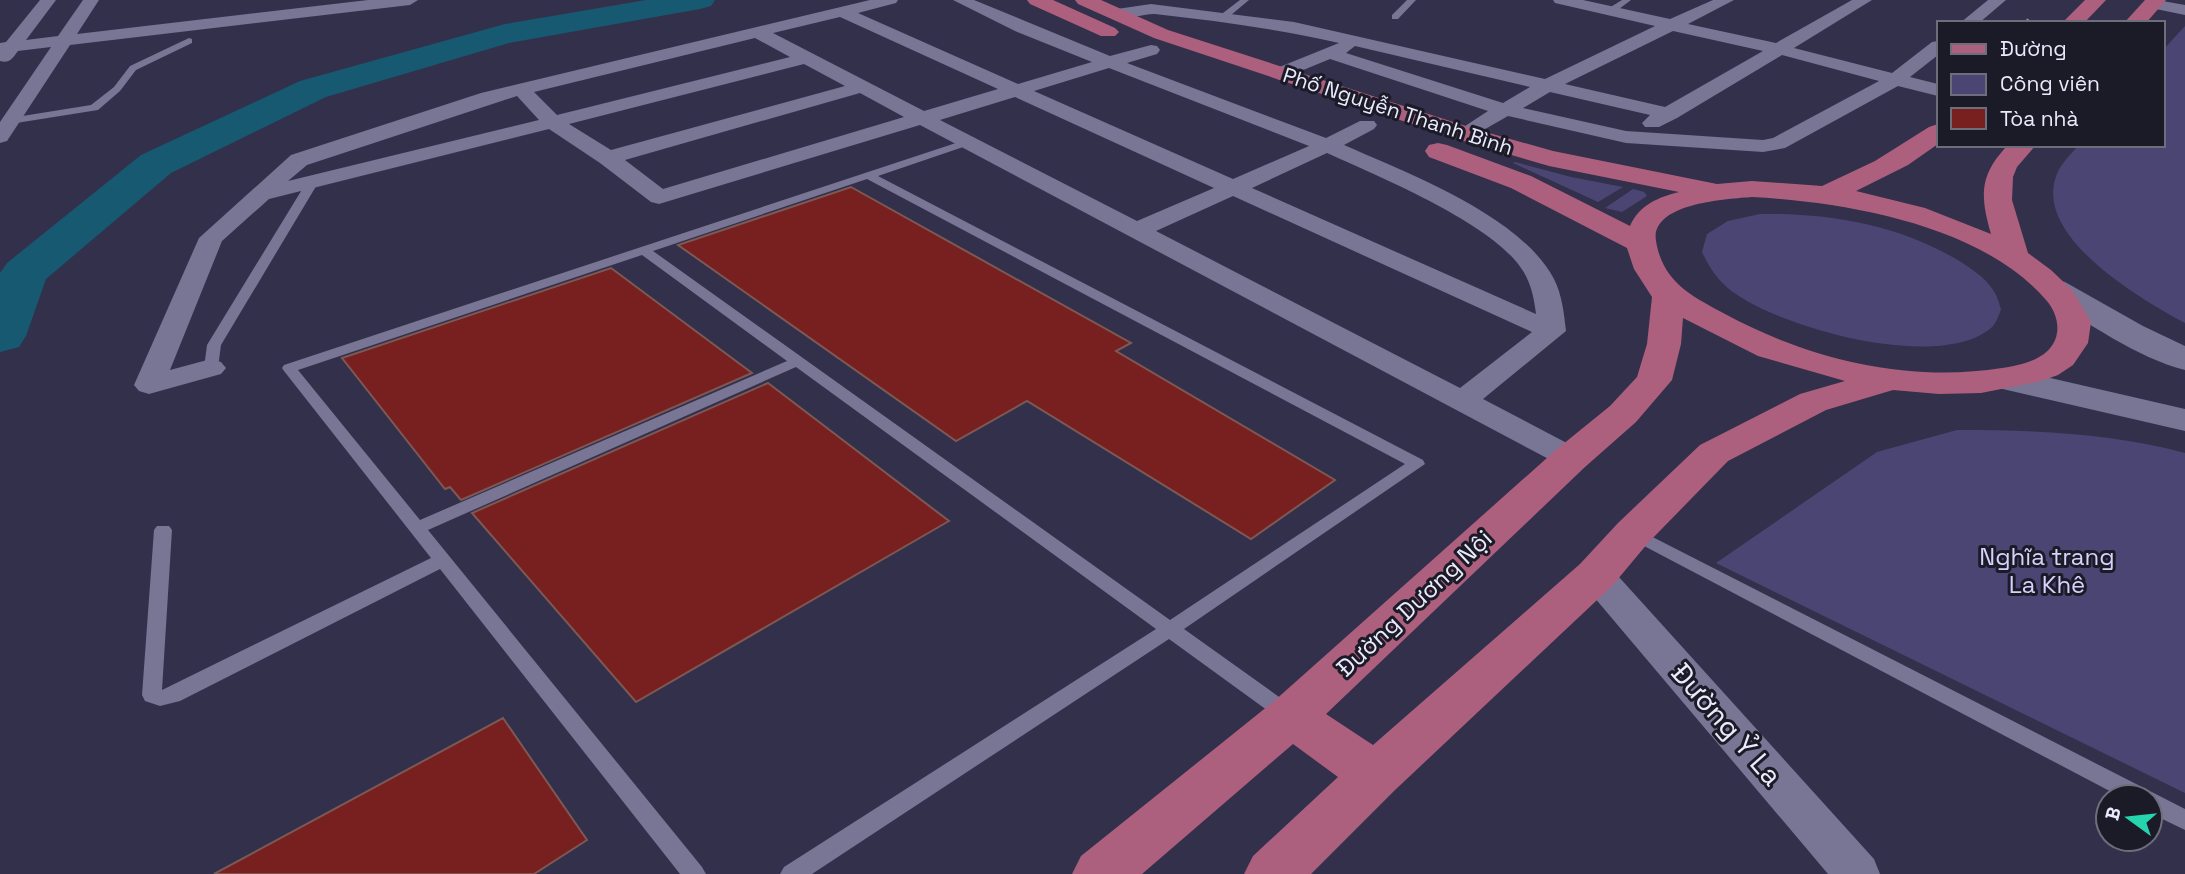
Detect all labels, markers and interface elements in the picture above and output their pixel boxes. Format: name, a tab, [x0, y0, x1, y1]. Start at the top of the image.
legend	[1937, 21, 2164, 147]
text: Đường	[2000, 35, 2067, 62]
street label: Phố Nguyễn Thanh Bình	[1280, 61, 1516, 161]
text: Công viên	[2000, 70, 2100, 97]
text: Tòa nhà	[2000, 105, 2079, 132]
street label: Đường Dương Nội	[1330, 523, 1498, 683]
park label: Nghĩa trang La Khê	[1979, 541, 2115, 600]
street label: Đường Ỷ La	[1664, 655, 1790, 793]
north arrow	[2094, 783, 2164, 853]
text: B	[2099, 804, 2127, 823]

